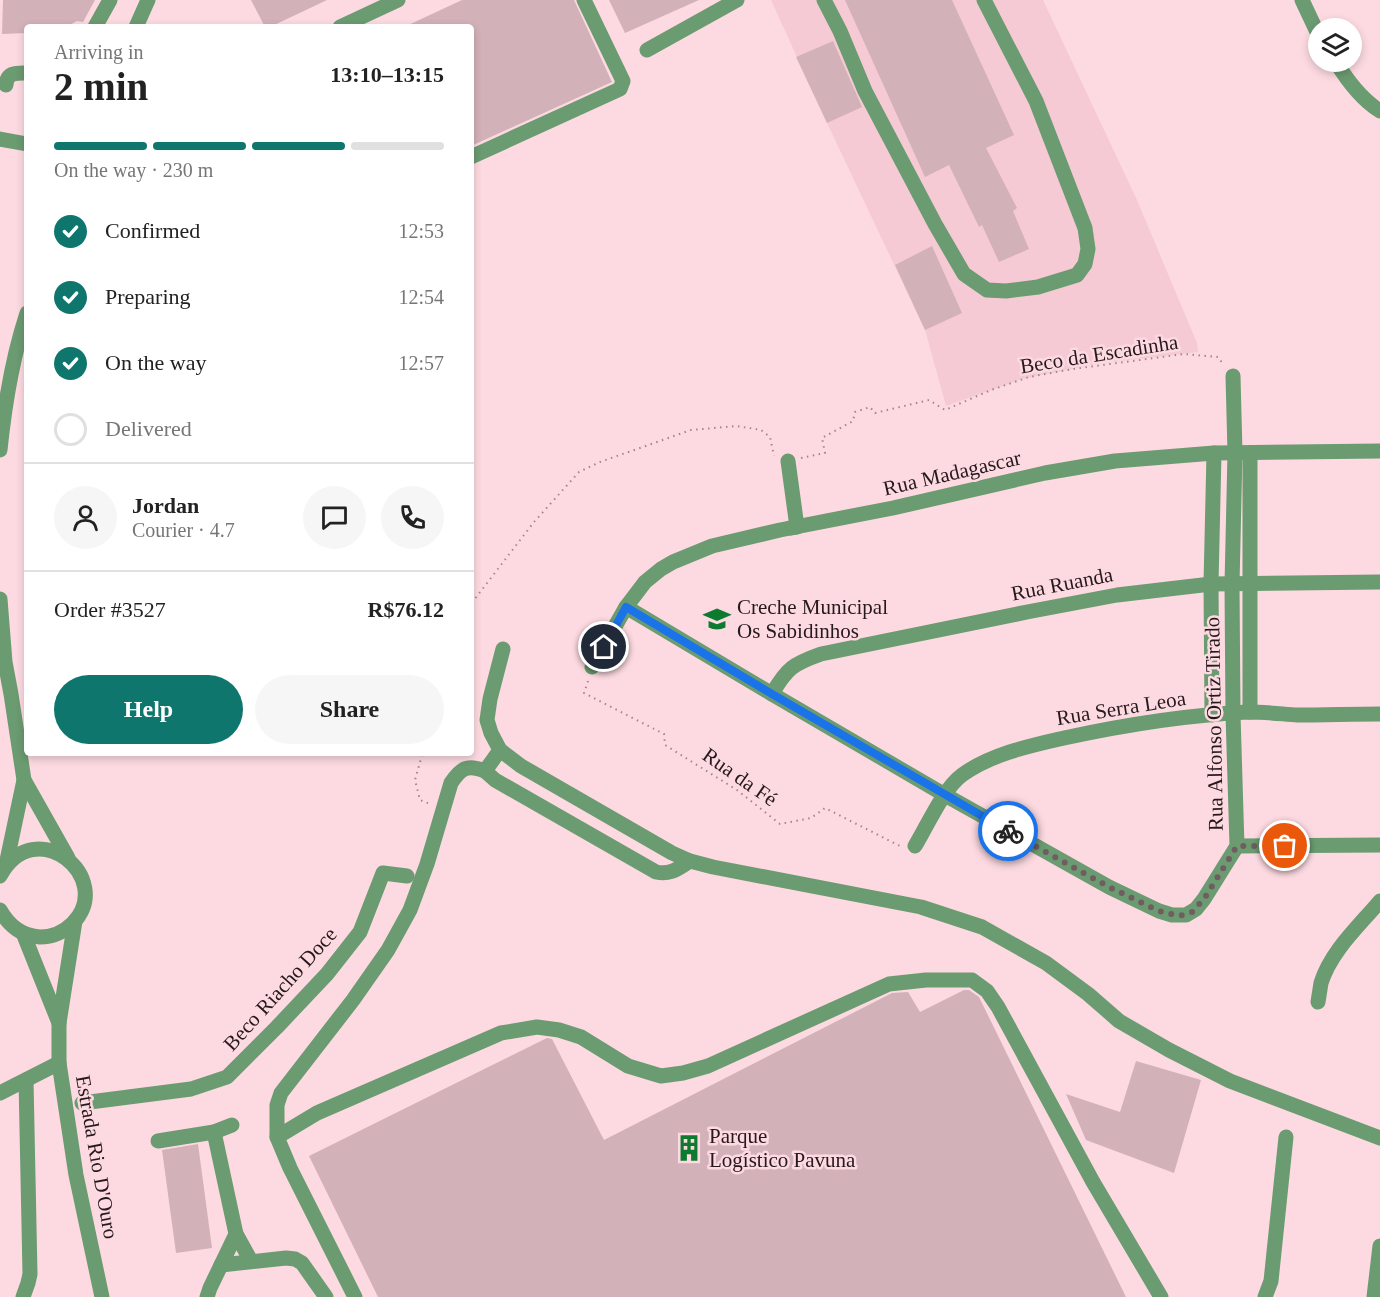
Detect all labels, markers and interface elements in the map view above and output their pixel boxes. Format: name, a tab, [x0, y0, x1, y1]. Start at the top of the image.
map controls	[1308, 18, 1362, 72]
button: layers	[1308, 18, 1362, 72]
text: Arriving in	[54, 41, 143, 63]
text: 13:10–13:15	[330, 62, 444, 87]
text: 2 min	[54, 65, 148, 108]
text: On the way · 230 m	[54, 159, 213, 181]
icon: check	[54, 215, 87, 248]
text: Confirmed	[105, 218, 200, 243]
text: 12:53	[398, 220, 444, 242]
icon: check	[54, 281, 87, 314]
text: Preparing	[105, 284, 191, 309]
text: 12:54	[398, 286, 444, 308]
street label: Beco da Escadinha	[1018, 330, 1180, 378]
icon: check	[54, 347, 87, 380]
text: On the way	[105, 350, 206, 375]
text: 12:57	[398, 352, 444, 374]
text: Delivered	[105, 416, 192, 441]
street label: Rua Madagascar	[881, 446, 1023, 500]
button: person	[54, 486, 117, 549]
button: chat	[303, 486, 366, 549]
button: phone	[381, 486, 444, 549]
text: Jordan	[132, 493, 199, 518]
text: Courier · 4.7	[132, 519, 235, 541]
street label: Rua Ruanda	[1009, 562, 1116, 606]
place label: Creche Municipal Os Sabidinhos	[737, 595, 888, 643]
text: Order #3527	[54, 597, 166, 622]
text: R$76.12	[368, 597, 444, 622]
school or university icon: Creche Municipal Os Sabidinhos	[702, 604, 732, 634]
street label: Rua Alfonso Ortiz Tirado	[1200, 617, 1228, 831]
pin	[578, 621, 629, 672]
icon: home	[587, 630, 620, 663]
button: Help	[54, 675, 243, 744]
button: Share	[255, 675, 444, 744]
street label: Rua Serra Leoa	[1055, 686, 1188, 730]
street label: Rua da Fé	[698, 743, 782, 811]
courier	[978, 801, 1038, 861]
icon: bike	[992, 815, 1025, 848]
pin	[1259, 820, 1310, 871]
icon: bag	[1268, 829, 1301, 862]
street label: Beco Riacho Doce	[218, 922, 342, 1056]
street label: Estrada Rio D'Ouro	[71, 1073, 123, 1241]
place label: Parque Logístico Pavuna	[709, 1124, 856, 1172]
building icon: Parque Logístico Pavuna	[674, 1133, 704, 1163]

